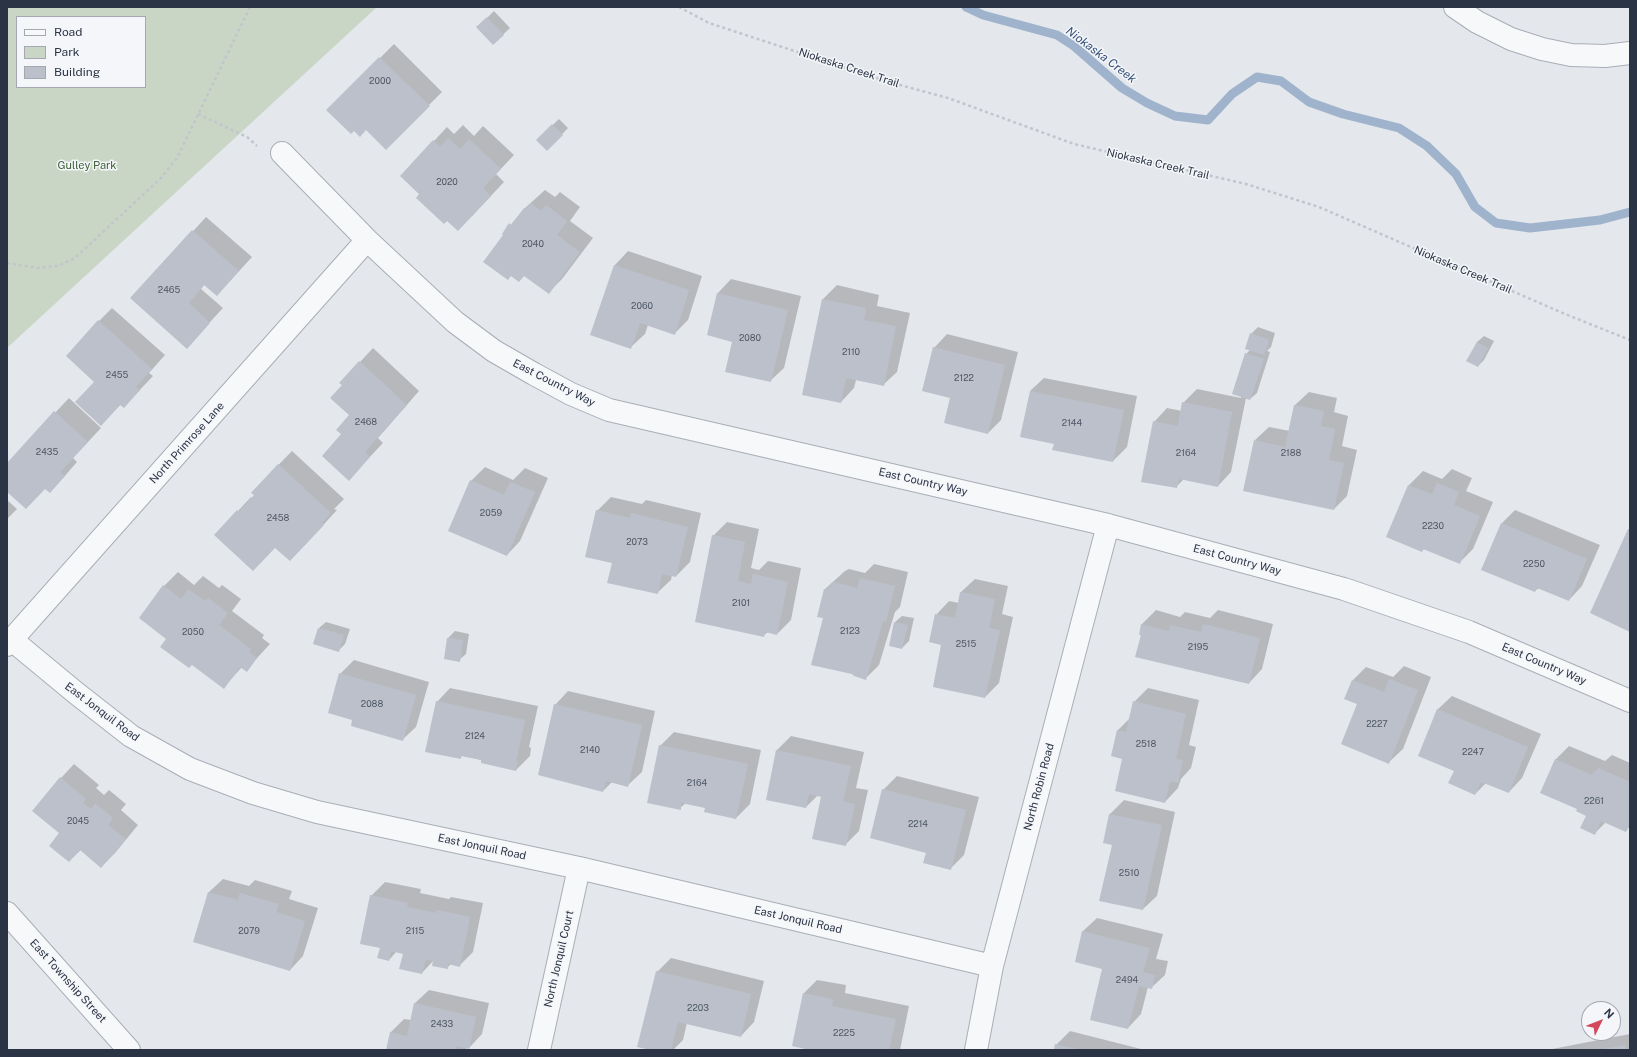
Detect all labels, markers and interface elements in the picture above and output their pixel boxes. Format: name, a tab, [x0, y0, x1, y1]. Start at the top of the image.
legend	[16, 16, 146, 88]
water label: Niokaska Creek	[1063, 24, 1139, 86]
text: Road	[54, 25, 82, 39]
text: Park	[54, 45, 80, 59]
street label: Niokaska Creek Trail	[797, 45, 901, 91]
text: Building	[54, 65, 100, 79]
house number: 2000	[369, 76, 391, 86]
street label: Niokaska Creek Trail	[1105, 146, 1211, 182]
park label: Gulley Park	[58, 159, 116, 173]
house number: 2020	[436, 177, 458, 187]
house number: 2040	[522, 239, 544, 249]
street label: Niokaska Creek Trail	[1412, 243, 1514, 297]
house number: 2465	[158, 285, 180, 295]
house number: 2060	[631, 301, 653, 311]
house number: 2080	[739, 333, 761, 343]
house number: 2110	[842, 347, 860, 357]
street label: East Country Way	[511, 357, 597, 409]
house number: 2455	[106, 370, 128, 380]
house number: 2122	[954, 373, 974, 383]
street label: North Primrose Lane	[147, 400, 227, 486]
house number: 2468	[355, 417, 377, 427]
house number: 2144	[1062, 418, 1082, 428]
house number: 2435	[36, 447, 58, 457]
house number: 2164	[1176, 448, 1196, 458]
house number: 2188	[1281, 448, 1301, 458]
street label: East Country Way	[877, 465, 969, 499]
house number: 2059	[480, 508, 502, 518]
house number: 2458	[267, 513, 289, 523]
house number: 2230	[1422, 521, 1444, 531]
house number: 2073	[626, 537, 648, 547]
street label: East Country Way	[1192, 542, 1282, 578]
house number: 2250	[1523, 559, 1545, 569]
house number: 2101	[732, 598, 750, 608]
house number: 2123	[840, 626, 860, 636]
house number: 2050	[182, 627, 204, 637]
house number: 2515	[956, 639, 976, 649]
street label: East Country Way	[1500, 640, 1588, 688]
house number: 2195	[1188, 642, 1208, 652]
street label: East Jonquil Road	[62, 680, 142, 744]
house number: 2088	[361, 699, 383, 709]
house number: 2227	[1366, 719, 1388, 729]
house number: 2124	[465, 731, 485, 741]
house number: 2518	[1136, 739, 1156, 749]
street label: North Robin Road	[1021, 742, 1057, 832]
house number: 2140	[580, 745, 600, 755]
house number: 2247	[1462, 747, 1484, 757]
house number: 2164	[687, 778, 707, 788]
house number: 2261	[1584, 796, 1604, 806]
house number: 2045	[67, 816, 89, 826]
house number: 2214	[908, 819, 928, 829]
street label: East Jonquil Road	[437, 831, 527, 863]
house number: 2510	[1119, 868, 1139, 878]
street label: East Jonquil Road	[753, 903, 843, 937]
street label: North Jonquil Court	[541, 909, 577, 1009]
house number: 2079	[238, 926, 260, 936]
house number: 2115	[406, 926, 424, 936]
street label: East Township Street	[27, 936, 109, 1026]
house number: 2494	[1116, 975, 1138, 985]
north arrow	[1581, 1001, 1621, 1041]
house number: 2203	[687, 1003, 709, 1013]
text: N	[1602, 1006, 1616, 1021]
house number: 2433	[431, 1019, 453, 1029]
house number: 2225	[833, 1028, 855, 1038]

